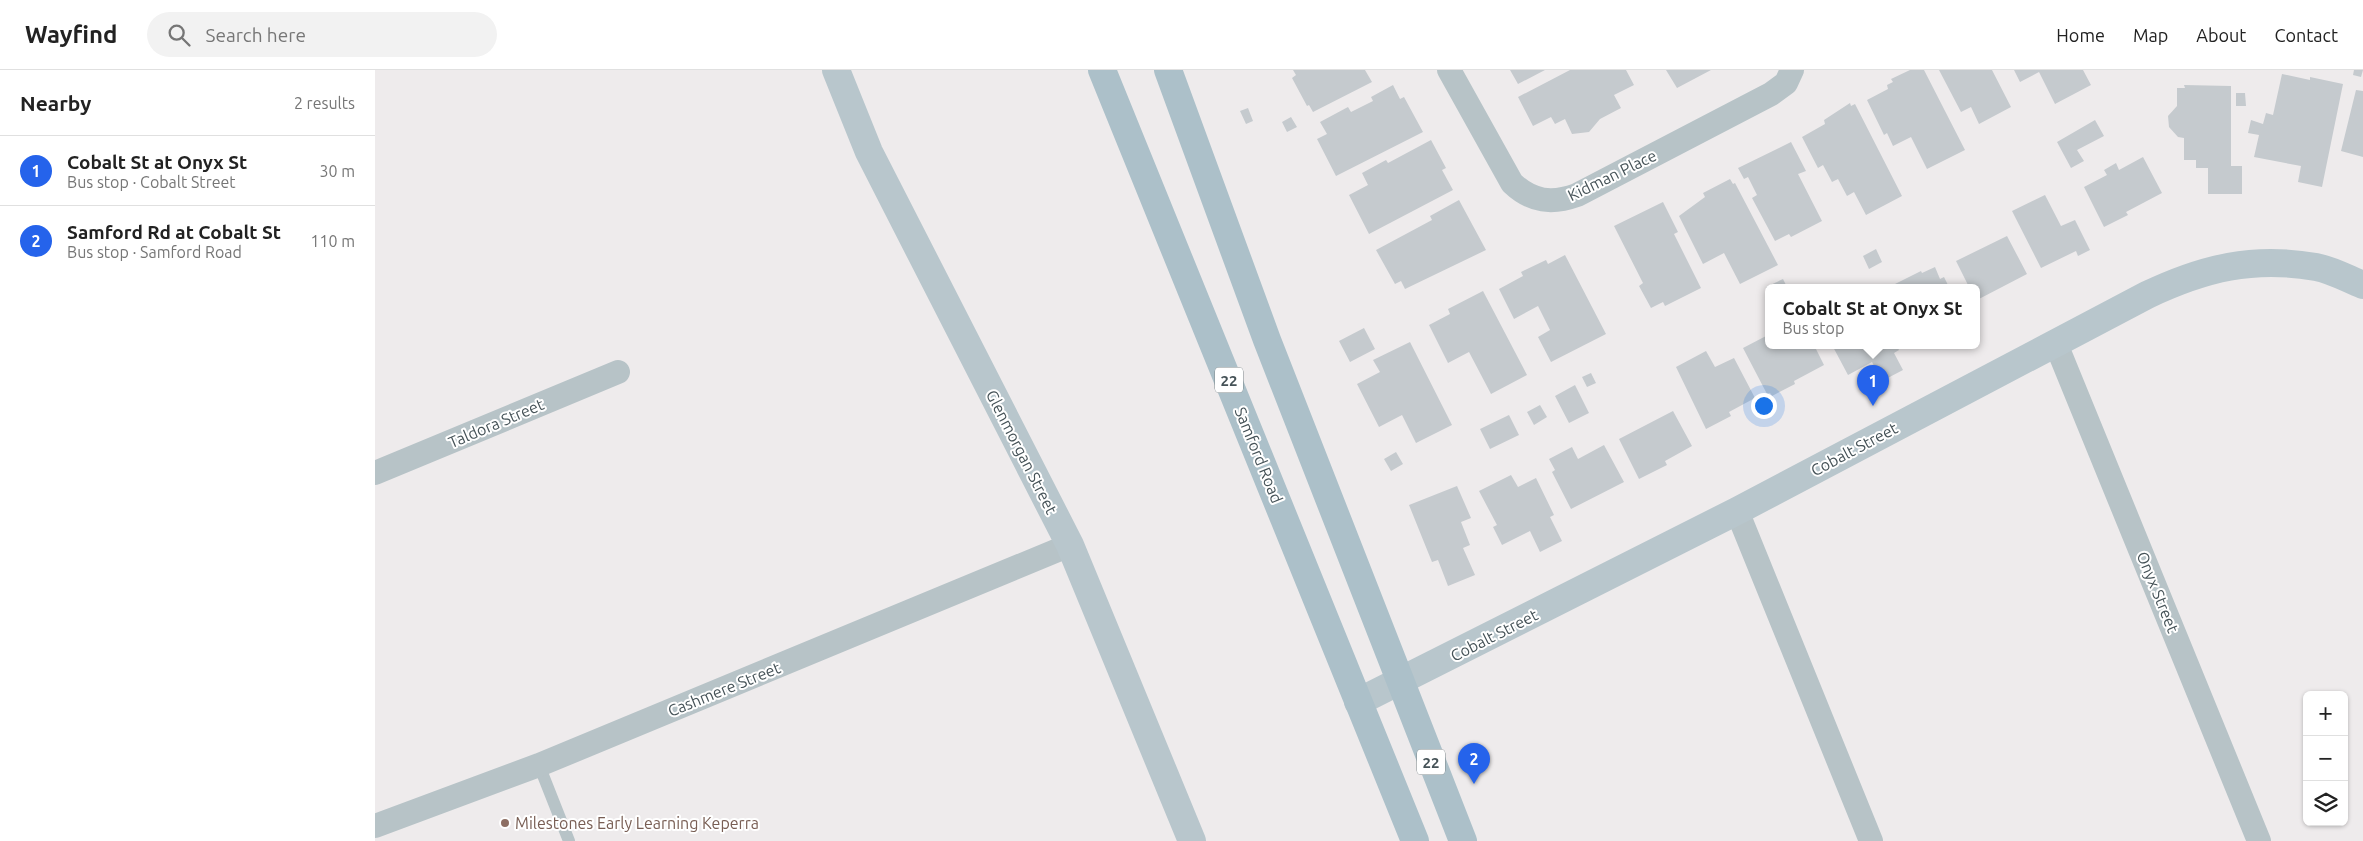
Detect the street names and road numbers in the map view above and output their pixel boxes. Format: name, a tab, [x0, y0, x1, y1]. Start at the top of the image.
street label: Kidman Place	[1565, 146, 1659, 204]
road number: 22	[1215, 368, 1243, 392]
street label: Glenmorgan Street	[983, 387, 1061, 518]
street label: Taldora Street	[446, 395, 547, 451]
street label: Samford Road	[1232, 404, 1286, 506]
street label: Cobalt Street	[1808, 418, 1901, 479]
street label: Onyx Street	[2134, 549, 2183, 636]
street label: Cobalt Street	[1447, 605, 1541, 665]
street label: Cashmere Street	[665, 658, 784, 720]
road number: 22	[1417, 750, 1445, 774]

